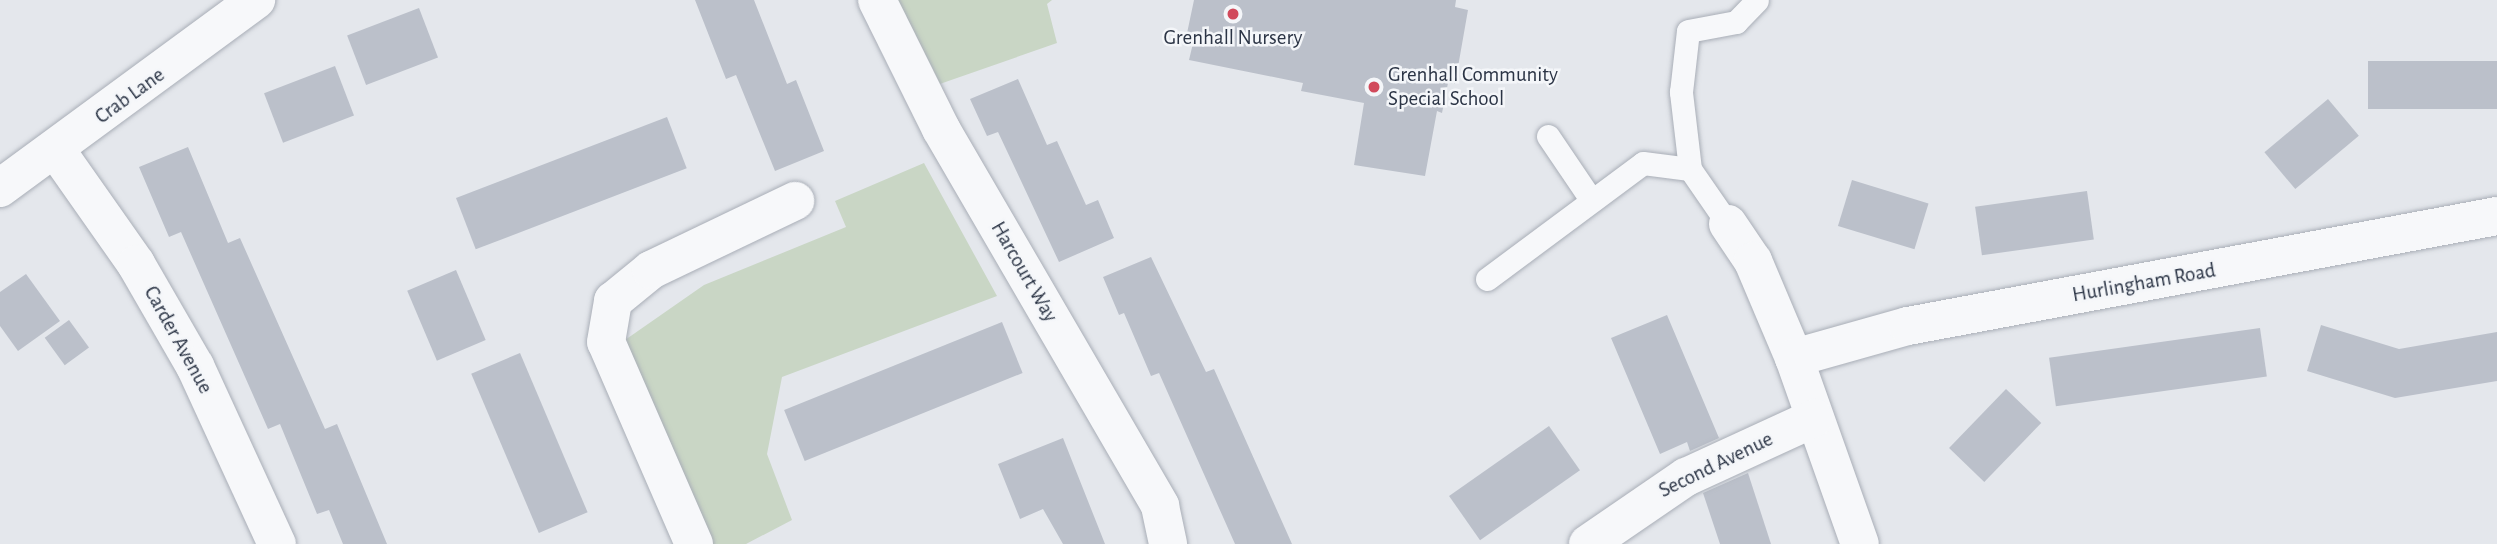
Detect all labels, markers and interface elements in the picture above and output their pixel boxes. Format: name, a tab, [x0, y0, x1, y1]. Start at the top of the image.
marker: Grenhall Nursery	[1225, 6, 1241, 22]
place label: Grenhall Nursery	[1164, 25, 1302, 51]
street label: Crab Lane	[90, 62, 170, 130]
place label: Grenhall Community Special School	[1388, 62, 1558, 112]
marker: Grenhall Community Special School	[1366, 79, 1382, 95]
street label: Harcourt Way	[985, 217, 1063, 327]
street label: Hurlingham Road	[2070, 258, 2218, 308]
street label: Carder Avenue	[138, 282, 218, 398]
street label: Second Avenue	[1655, 427, 1777, 503]

